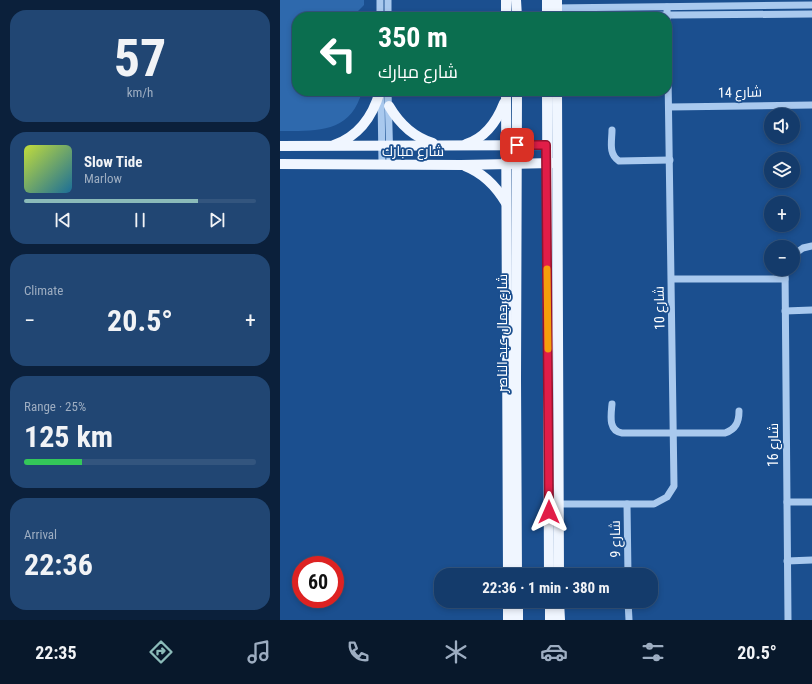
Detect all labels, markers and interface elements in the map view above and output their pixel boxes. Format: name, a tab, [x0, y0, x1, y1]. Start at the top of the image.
text: 350 m	[378, 21, 448, 54]
text: 57	[114, 28, 166, 89]
icon: left	[312, 28, 364, 80]
text: شارع مبارك	[378, 61, 458, 82]
street label: شارع 14	[718, 84, 762, 101]
text: km/h	[127, 85, 153, 100]
map controls	[764, 108, 800, 276]
button: sound	[764, 108, 800, 144]
pin	[500, 128, 534, 162]
icon: arrive	[506, 134, 528, 156]
street label: شارع مبارك	[382, 143, 444, 160]
button: layers	[764, 152, 800, 188]
text: Slow Tide	[84, 153, 142, 171]
text: Marlow	[84, 171, 122, 186]
button: +	[764, 196, 800, 232]
icon: previous	[52, 209, 74, 231]
icon: pause	[129, 209, 151, 231]
icon: next	[206, 209, 228, 231]
button: −	[764, 240, 800, 276]
street label: شارع جمال عبد الناصر	[494, 274, 511, 393]
text: Climate	[24, 283, 63, 298]
street label: شارع 10	[651, 286, 668, 330]
text: 20.5°	[107, 303, 173, 338]
text: −	[24, 308, 35, 333]
text: +	[245, 308, 256, 333]
text: Range · 25%	[24, 399, 86, 414]
text: 125 km	[24, 419, 113, 454]
street label: شارع 16	[765, 423, 782, 467]
position arrow	[528, 491, 570, 533]
street label: شارع 9	[607, 520, 624, 558]
text: Arrival	[24, 527, 57, 542]
text: 22:36	[24, 547, 93, 582]
speed limit sign: 60	[292, 556, 344, 608]
text: 22:36 · 1 min · 380 m	[482, 579, 610, 597]
icon: directions	[147, 638, 175, 666]
icon: music	[245, 638, 273, 666]
icon: phone	[344, 638, 372, 666]
icon: climate	[442, 638, 470, 666]
icon: car	[540, 638, 568, 666]
icon: filters	[639, 638, 667, 666]
text: 22:35	[35, 642, 77, 663]
text: 20.5°	[737, 642, 777, 663]

